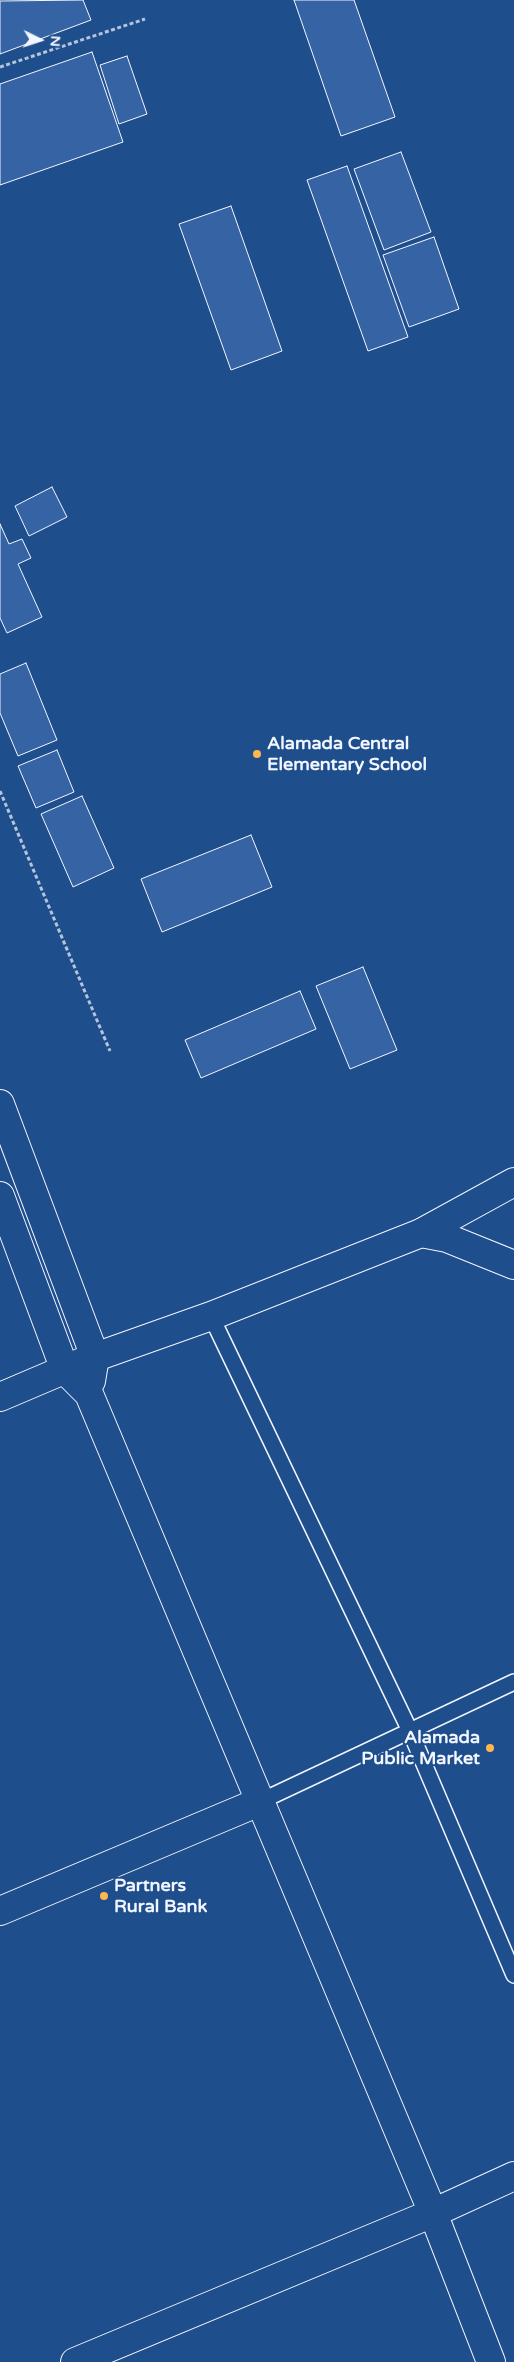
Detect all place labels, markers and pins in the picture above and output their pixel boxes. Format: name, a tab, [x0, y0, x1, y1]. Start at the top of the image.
place label: Alamada Central Elementary School	[267, 733, 427, 776]
marker: Alamada Central Elementary School	[251, 748, 263, 760]
place label: Alamada Public Market	[361, 1727, 480, 1770]
marker: Alamada Public Market	[484, 1742, 496, 1754]
place label: Partners Rural Bank	[114, 1875, 207, 1918]
marker: Partners Rural Bank	[98, 1890, 110, 1902]

